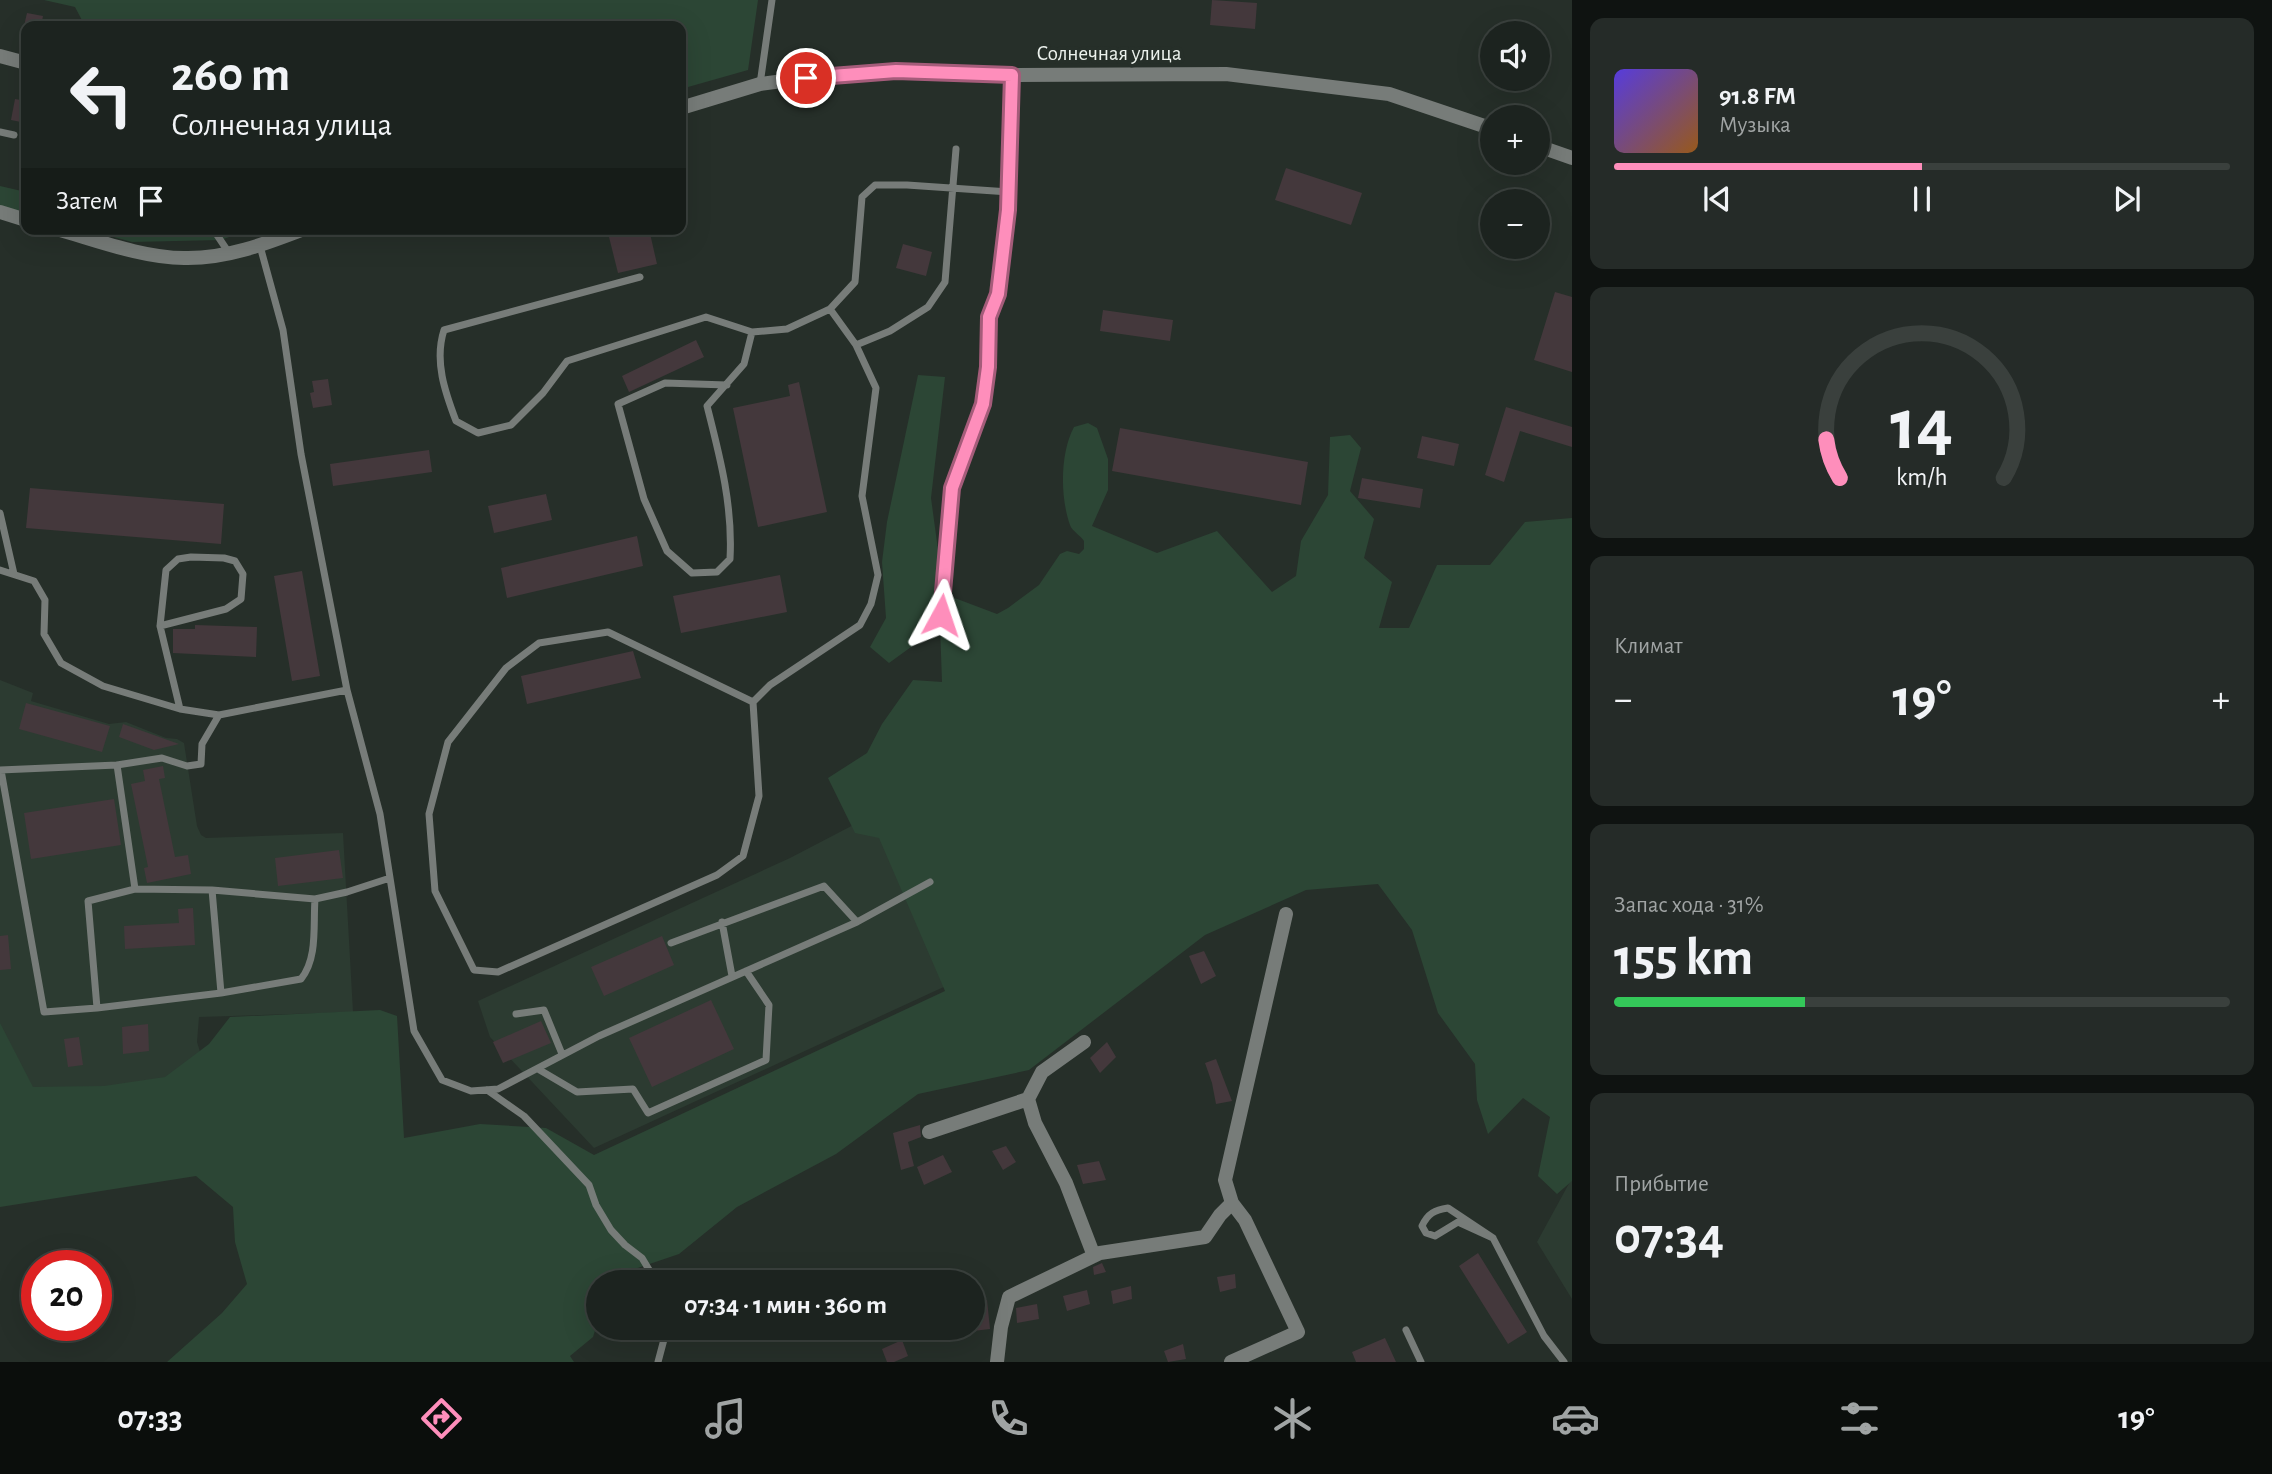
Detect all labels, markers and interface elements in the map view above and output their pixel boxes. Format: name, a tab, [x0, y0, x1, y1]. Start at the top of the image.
map controls	[1480, 21, 1550, 259]
button: sound	[1480, 21, 1550, 91]
street label: Солнечная улица	[1036, 43, 1182, 64]
pin	[776, 48, 836, 108]
icon: left	[56, 49, 147, 140]
text: 260 m	[171, 51, 290, 100]
icon: arrive	[787, 59, 825, 97]
text: 91.8 FM	[1719, 83, 1796, 109]
button: +	[1480, 105, 1550, 175]
text: Солнечная улица	[171, 109, 392, 141]
text: Музыка	[1719, 114, 1791, 137]
icon: previous	[1698, 180, 1736, 218]
icon: pause	[1903, 180, 1941, 218]
icon: next	[2108, 180, 2146, 218]
icon: arrive	[132, 182, 170, 220]
text: Затем	[56, 188, 118, 214]
button: −	[1480, 189, 1550, 259]
text: 14	[1891, 391, 1953, 464]
text: km/h	[1896, 465, 1948, 490]
position arrow	[904, 578, 978, 652]
text: Климат	[1614, 635, 1683, 658]
text: 19°	[1892, 673, 1952, 725]
text: −	[1614, 681, 1632, 719]
text: +	[2212, 681, 2230, 719]
text: Запас хода · 31%	[1614, 894, 1764, 917]
text: 155 km	[1614, 932, 1753, 984]
text: Прибытие	[1614, 1173, 1709, 1196]
text: 07:34	[1614, 1211, 1724, 1263]
speed limit sign: 20	[21, 1250, 112, 1341]
text: 07:34 · 1 мин · 360 m	[684, 1292, 887, 1318]
icon: directions	[417, 1394, 466, 1443]
icon: music	[701, 1394, 750, 1443]
icon: phone	[984, 1394, 1033, 1443]
icon: climate	[1268, 1394, 1317, 1443]
icon: car	[1551, 1394, 1600, 1443]
icon: filters	[1835, 1394, 1884, 1443]
text: 07:33	[117, 1402, 183, 1434]
text: 19°	[2118, 1402, 2155, 1434]

